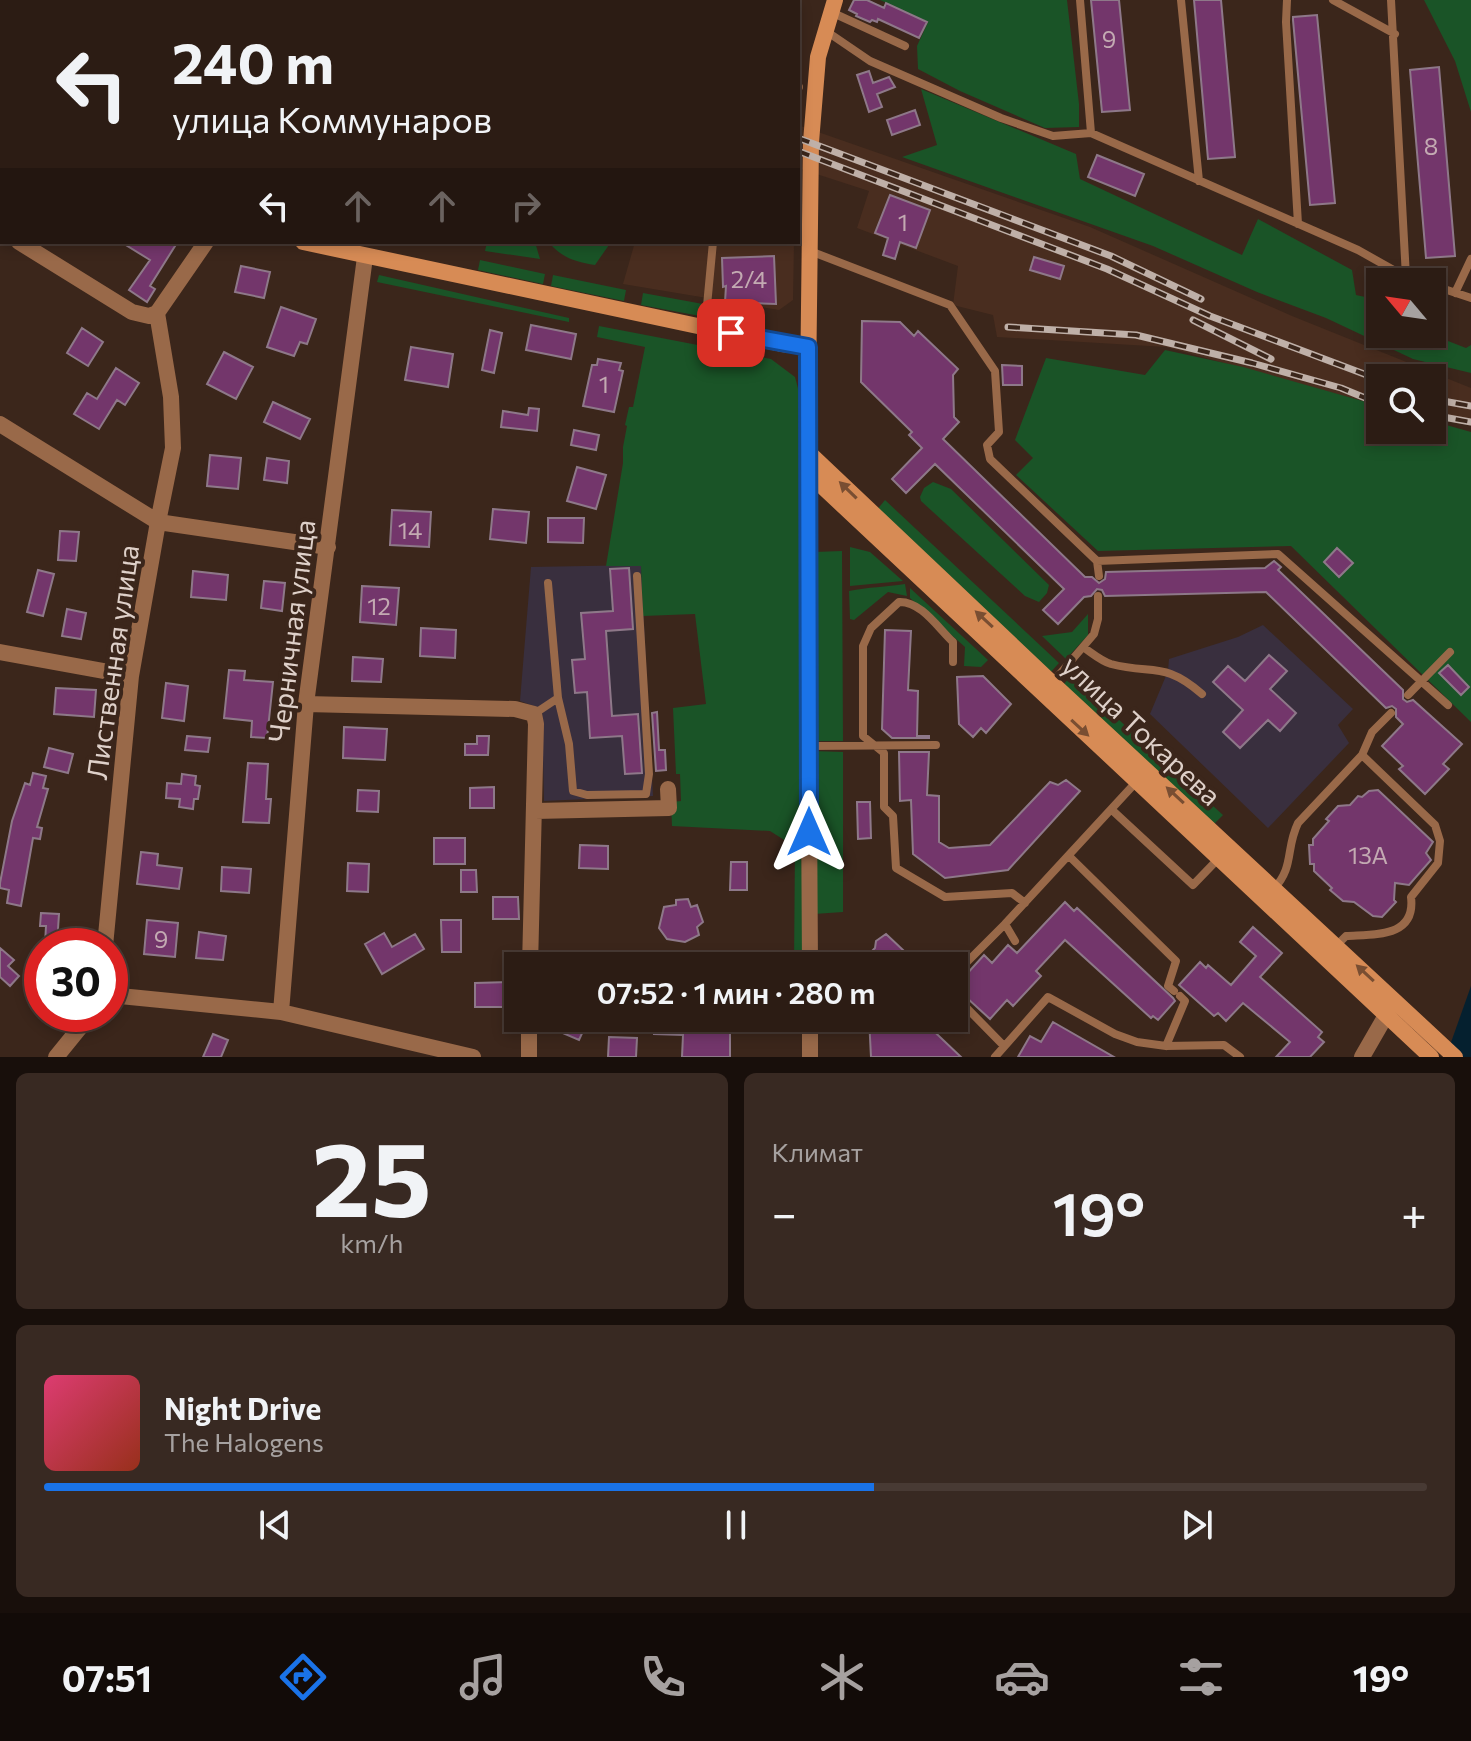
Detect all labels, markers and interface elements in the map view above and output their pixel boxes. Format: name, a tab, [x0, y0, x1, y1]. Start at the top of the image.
house number: 9	[1102, 24, 1116, 53]
text: 240 m	[172, 27, 334, 96]
icon: left	[40, 32, 144, 136]
text: улица Коммунаров	[172, 96, 492, 140]
house number: 8	[1424, 131, 1438, 160]
icon: left	[252, 184, 296, 228]
icon: ahead	[336, 184, 380, 228]
icon: ahead	[420, 184, 464, 228]
icon: right	[504, 184, 548, 228]
house number: 1	[898, 207, 908, 236]
house number: 2/4	[731, 264, 767, 293]
north arrow	[1366, 268, 1446, 348]
map controls	[1366, 268, 1446, 444]
pin	[697, 299, 765, 367]
icon: arrive	[709, 311, 753, 355]
button: search	[1366, 364, 1446, 444]
house number: 1	[599, 369, 609, 398]
one-way arrow	[839, 482, 858, 500]
house number: 14	[398, 515, 422, 544]
street label: Черничная улица	[260, 518, 322, 744]
street label: Лиственная улица	[79, 542, 145, 782]
house number: 12	[367, 591, 391, 620]
one-way arrow	[975, 610, 994, 628]
street label: улица Токарева	[1056, 648, 1228, 812]
one-way arrow	[1070, 718, 1089, 736]
one-way arrow	[1166, 787, 1185, 805]
position arrow	[767, 790, 851, 874]
house number: 13А	[1348, 840, 1388, 869]
house number: 9	[154, 924, 168, 953]
speed limit sign: 30	[24, 928, 128, 1032]
one-way arrow	[1356, 964, 1375, 982]
text: 07:52 · 1 мин · 280 m	[597, 973, 875, 1010]
text: 25	[312, 1111, 432, 1238]
text: Климат	[772, 1136, 863, 1167]
text: 19°	[1052, 1175, 1145, 1248]
text: −	[772, 1185, 797, 1239]
text: +	[1401, 1185, 1427, 1239]
text: km/h	[340, 1227, 403, 1258]
text: Night Drive	[164, 1389, 321, 1426]
text: The Halogens	[164, 1426, 324, 1457]
icon: previous	[253, 1503, 297, 1547]
icon: pause	[714, 1503, 758, 1547]
icon: next	[1175, 1503, 1219, 1547]
icon: directions	[275, 1649, 331, 1705]
icon: music	[455, 1649, 511, 1705]
icon: phone	[635, 1649, 691, 1705]
icon: climate	[814, 1649, 870, 1705]
icon: car	[994, 1649, 1050, 1705]
icon: filters	[1173, 1649, 1229, 1705]
text: 07:51	[62, 1655, 152, 1699]
text: 19°	[1353, 1655, 1409, 1699]

